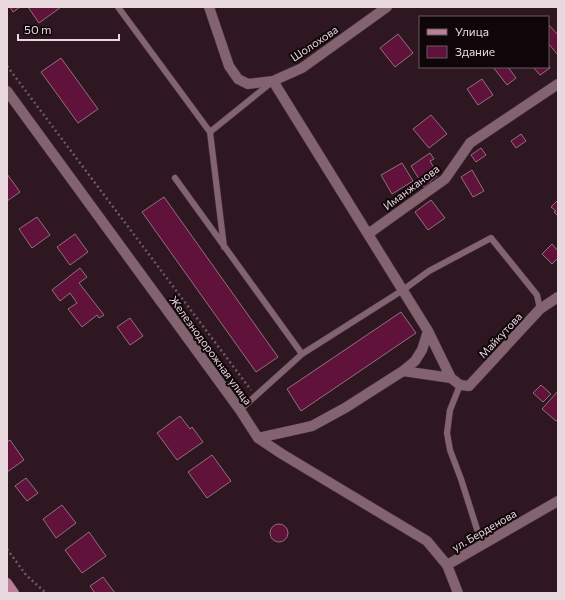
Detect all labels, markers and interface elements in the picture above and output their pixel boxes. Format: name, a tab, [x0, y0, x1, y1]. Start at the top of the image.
scale bar	[18, 16, 119, 42]
legend	[419, 16, 549, 68]
text: 50 m	[24, 22, 52, 36]
street label: Шолохова	[288, 22, 340, 64]
text: Улица	[455, 24, 489, 38]
text: Здание	[455, 44, 495, 58]
street label: Иманжанова	[380, 162, 442, 212]
street label: Железнодорожная улица	[167, 293, 255, 407]
street label: Майкутова	[476, 310, 524, 360]
street label: ул. Берденова	[450, 506, 518, 554]

